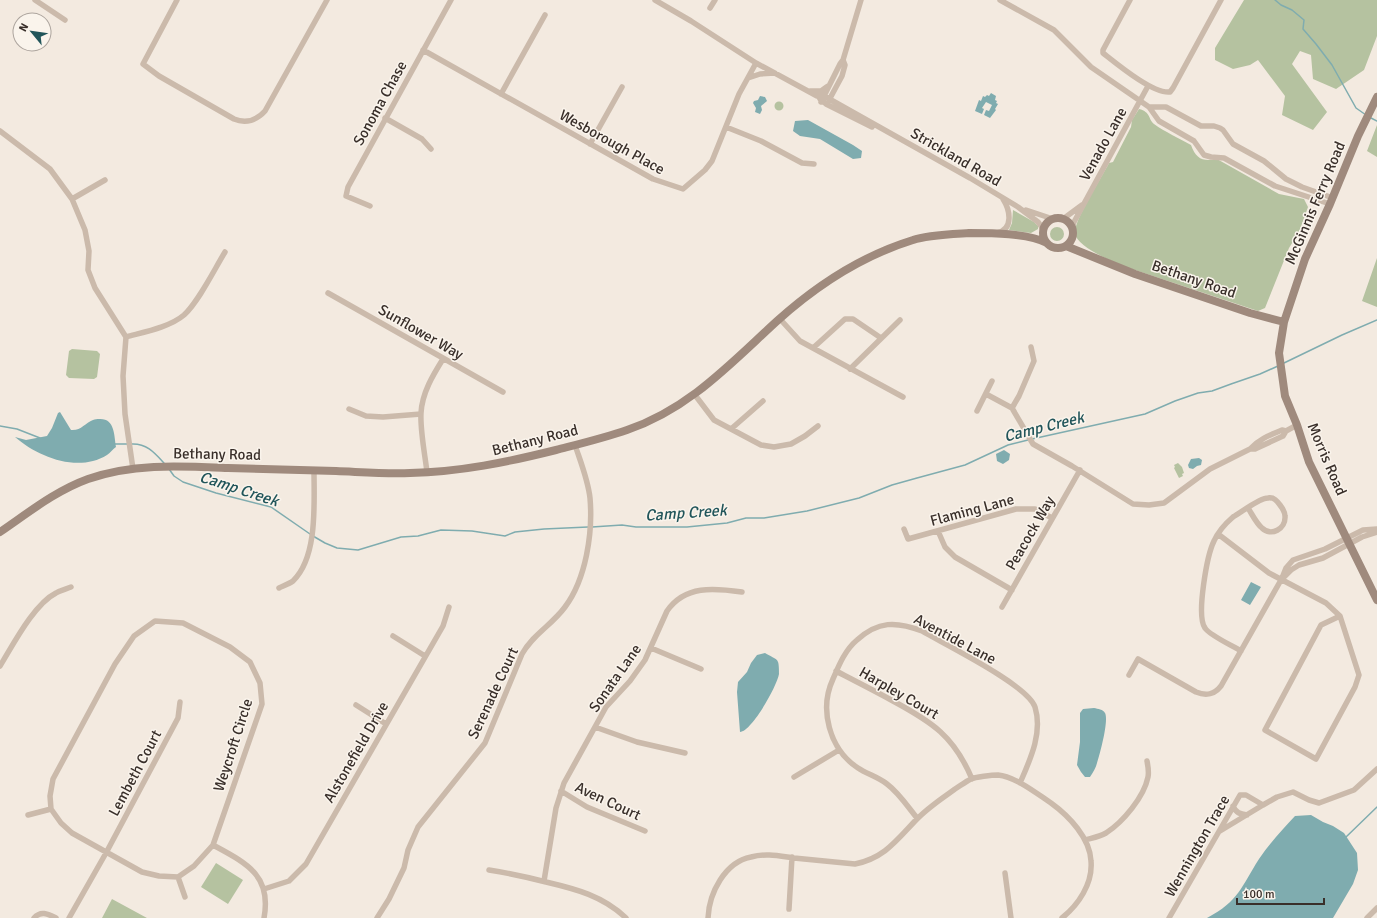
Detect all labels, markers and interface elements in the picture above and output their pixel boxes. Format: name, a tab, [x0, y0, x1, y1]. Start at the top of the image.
north arrow	[12, 12, 52, 52]
text: N	[16, 21, 31, 34]
street label: Sonoma Chase	[349, 58, 411, 148]
street label: Venado Lane	[1075, 104, 1131, 184]
street label: Wesborough Place	[556, 106, 668, 178]
street label: Strickland Road	[908, 124, 1004, 190]
street label: McGinnis Ferry Road	[1281, 139, 1349, 267]
street label: Bethany Road	[1149, 256, 1239, 302]
street label: Sunflower Way	[375, 300, 467, 364]
water label: Camp Creek	[1002, 407, 1088, 447]
street label: Morris Road	[1304, 420, 1350, 498]
street label: Bethany Road	[490, 421, 580, 459]
street label: Bethany Road	[173, 444, 261, 464]
water label: Camp Creek	[197, 467, 283, 512]
street label: Flaming Lane	[928, 490, 1016, 530]
street label: Peacock Way	[1002, 493, 1058, 573]
water label: Camp Creek	[645, 500, 729, 526]
street label: Aventide Lane	[911, 610, 999, 668]
street label: Sonata Lane	[585, 641, 645, 715]
street label: Serenade Court	[464, 644, 522, 742]
street label: Harpley Court	[856, 663, 942, 723]
street label: Weycroft Circle	[210, 696, 256, 794]
street label: Alstonefield Drive	[320, 698, 392, 806]
street label: Lembeth Court	[105, 727, 165, 819]
street label: Aven Court	[572, 778, 644, 824]
street label: Wennington Trace	[1161, 792, 1233, 900]
scale bar	[1237, 880, 1324, 906]
text: 100 m	[1243, 887, 1275, 902]

